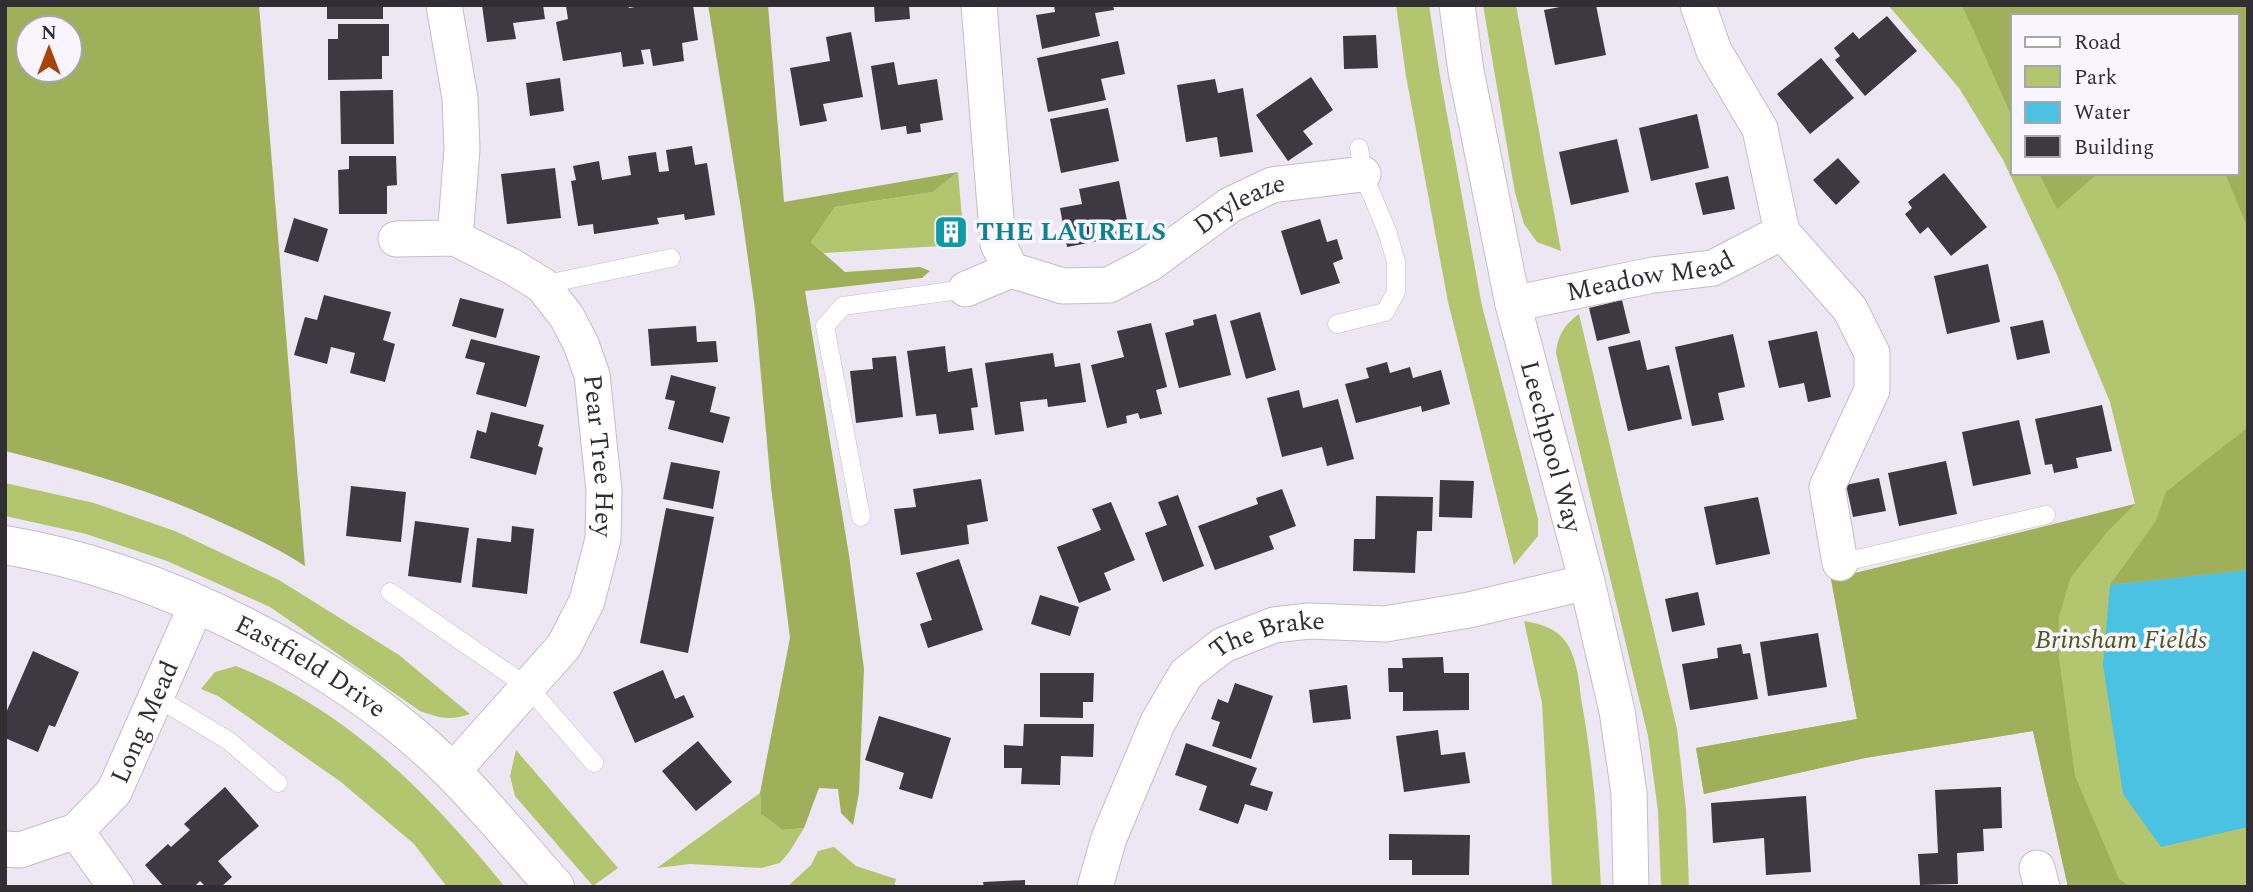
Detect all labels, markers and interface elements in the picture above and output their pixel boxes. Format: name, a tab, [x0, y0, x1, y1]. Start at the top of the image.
north arrow	[14, 14, 84, 84]
legend	[2011, 14, 2239, 175]
text: N	[41, 19, 57, 48]
text: Road	[2074, 27, 2121, 59]
text: Park	[2074, 62, 2118, 94]
text: Water	[2074, 97, 2130, 129]
text: Building	[2074, 132, 2154, 164]
street label: Dryleaze	[1185, 164, 1287, 245]
place label: THE LAURELS	[976, 212, 1166, 252]
building icon: THE LAURELS	[932, 213, 970, 251]
street label: Meadow Mead	[1563, 240, 1741, 312]
street label: Leechpool Way	[1509, 356, 1593, 539]
street label: Pear Tree Hey	[572, 372, 624, 539]
street label: The Brake	[1201, 601, 1326, 669]
street label: Eastfield Drive	[228, 605, 395, 728]
park label: Brinsham Fields	[2035, 620, 2207, 660]
street label: Long Mead	[100, 654, 190, 790]

